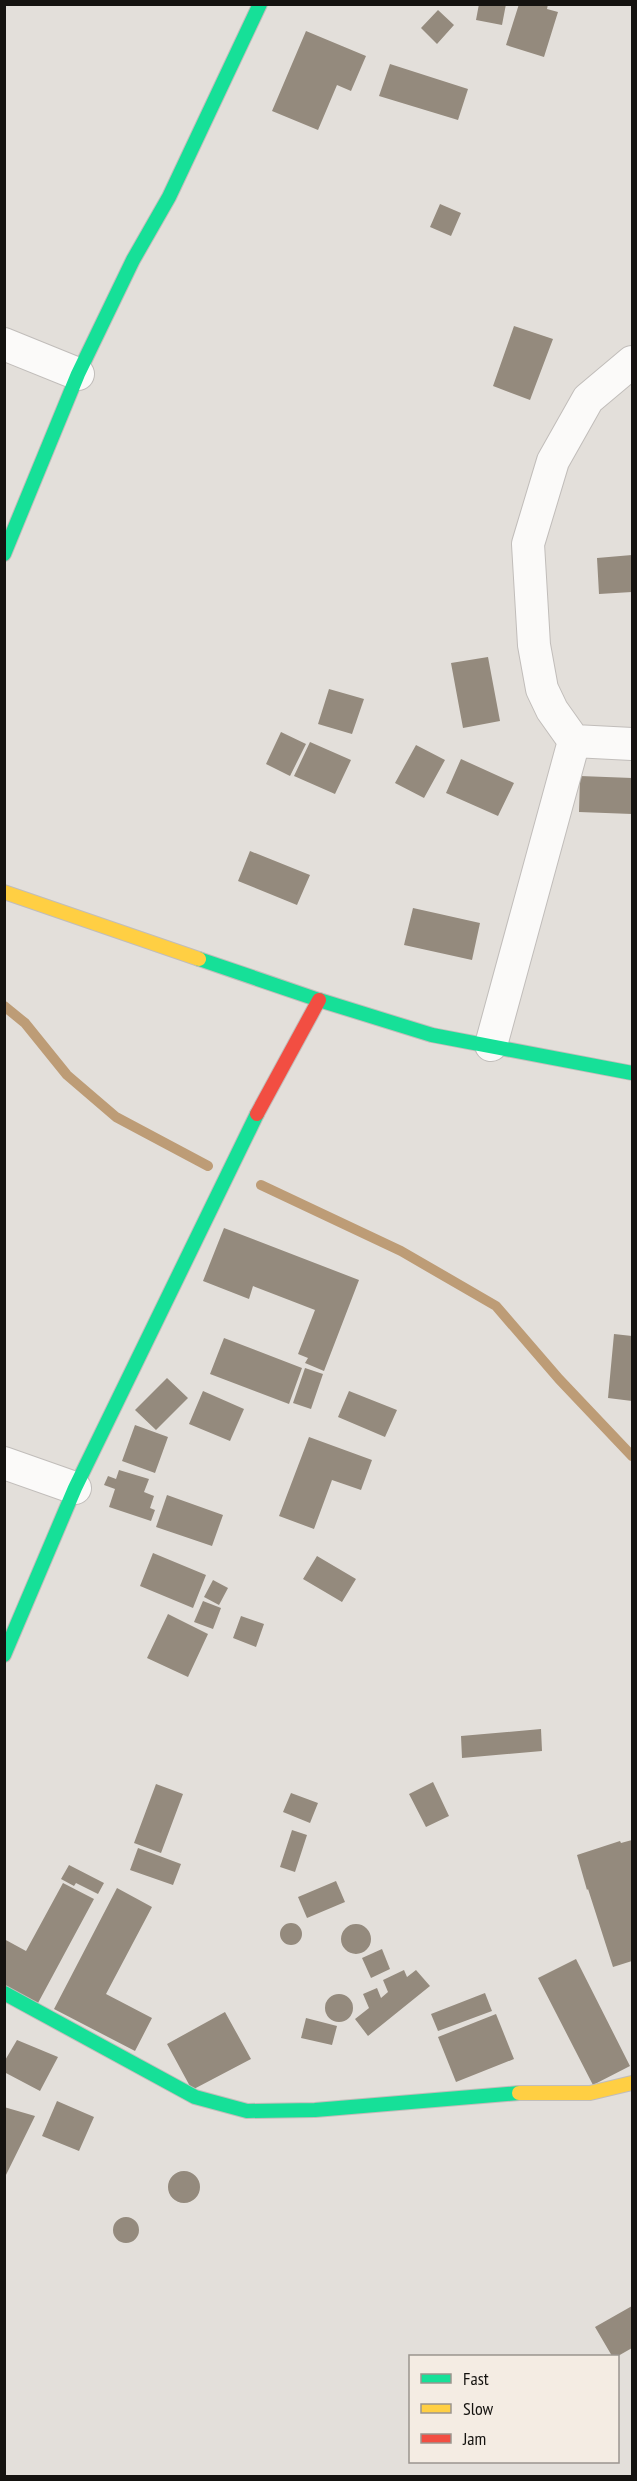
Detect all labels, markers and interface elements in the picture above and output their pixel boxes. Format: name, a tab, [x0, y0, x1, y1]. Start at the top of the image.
legend	[409, 2355, 619, 2463]
text: Fast	[463, 2367, 489, 2390]
text: Slow	[463, 2397, 494, 2420]
text: Jam	[462, 2427, 486, 2450]

